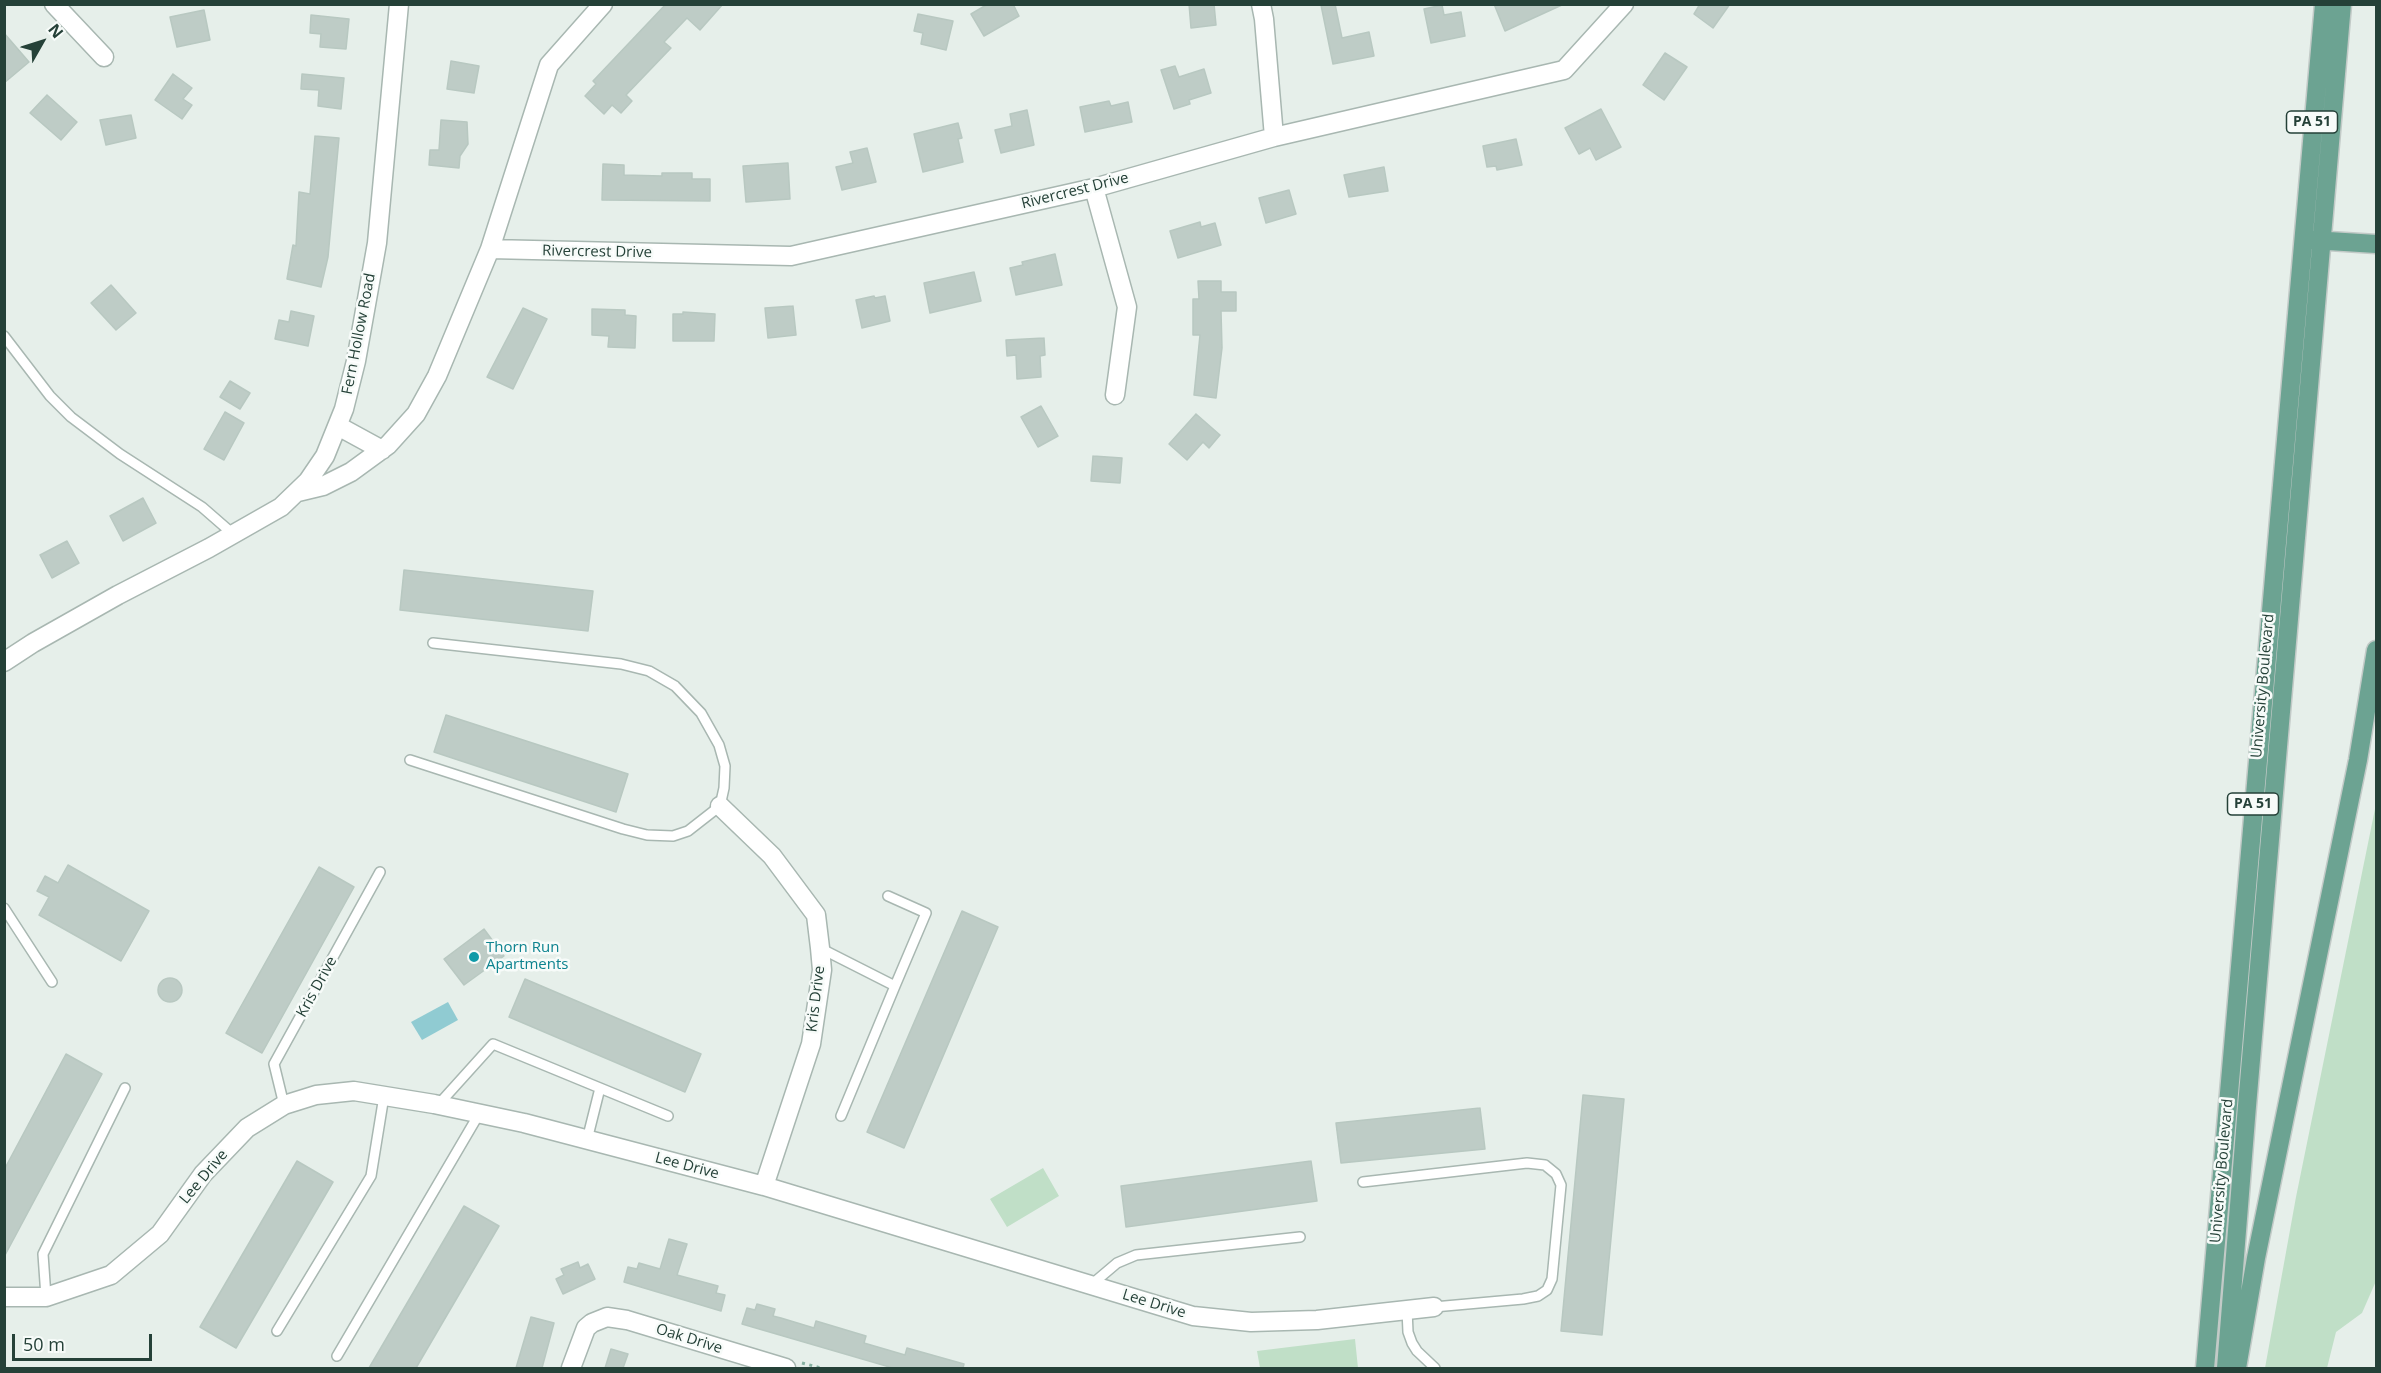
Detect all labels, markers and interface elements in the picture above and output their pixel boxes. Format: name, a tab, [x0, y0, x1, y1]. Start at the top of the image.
north arrow	[12, 12, 72, 72]
text: N	[43, 19, 69, 43]
road number: PA 51	[2286, 111, 2338, 133]
street label: Rivercrest Drive	[1019, 169, 1131, 213]
street label: Rivercrest Drive	[542, 242, 652, 262]
street label: Fern Hollow Road	[338, 272, 380, 396]
street label: University Boulevard	[2248, 613, 2278, 759]
road number: PA 51	[2228, 793, 2278, 815]
place label: Thorn Run Apartments	[486, 939, 568, 974]
marker: Thorn Run Apartments	[467, 950, 481, 964]
street label: Kris Drive	[293, 953, 341, 1021]
street label: Kris Drive	[803, 965, 829, 1033]
street label: University Boulevard	[2207, 1098, 2237, 1244]
street label: Lee Drive	[176, 1146, 232, 1208]
street label: Lee Drive	[653, 1149, 721, 1183]
street label: Lee Drive	[1120, 1286, 1188, 1322]
street label: Oak Drive	[654, 1320, 724, 1358]
scale bar	[15, 1322, 154, 1360]
text: 50 m	[23, 1332, 65, 1356]

